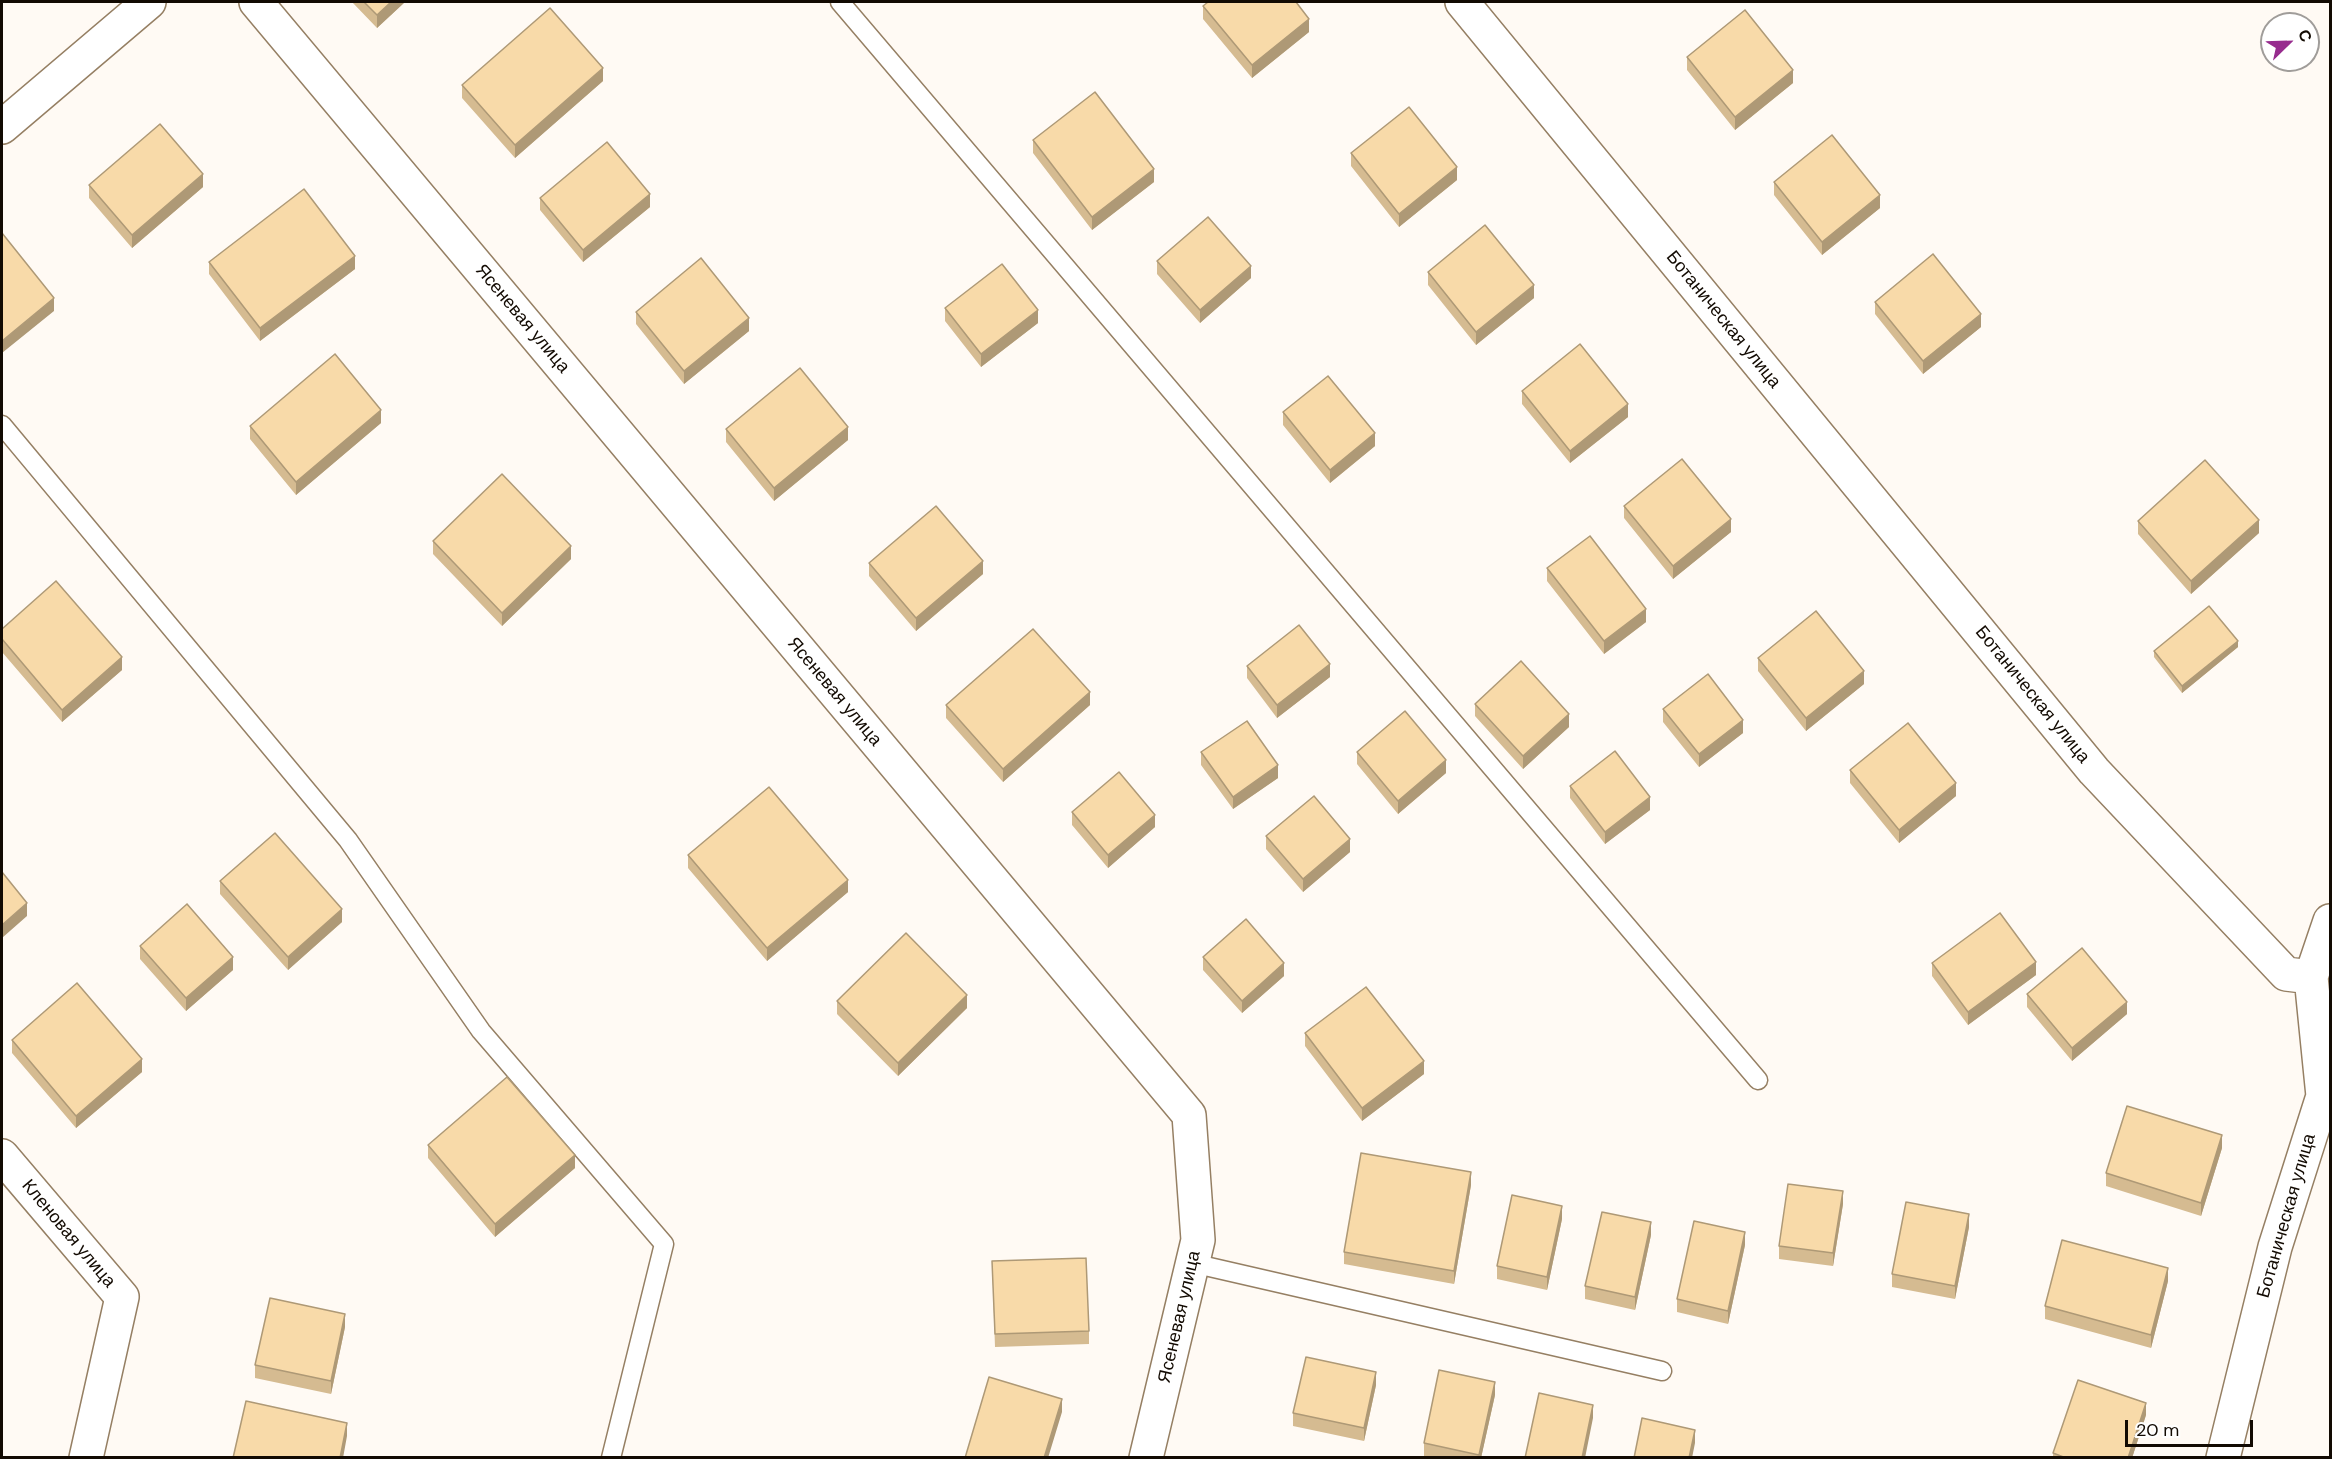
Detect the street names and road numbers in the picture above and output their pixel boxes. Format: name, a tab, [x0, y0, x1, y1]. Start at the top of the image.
street label: Ботаническая улица	[1661, 247, 1785, 393]
street label: Ясеневая улица	[470, 260, 574, 378]
street label: Ботаническая улица	[1970, 622, 2094, 768]
street label: Ясеневая улица	[782, 633, 886, 751]
street label: Ботаническая улица	[2253, 1131, 2321, 1301]
street label: Кленовая улица	[17, 1176, 119, 1292]
street label: Ясеневая улица	[1154, 1249, 1206, 1385]

